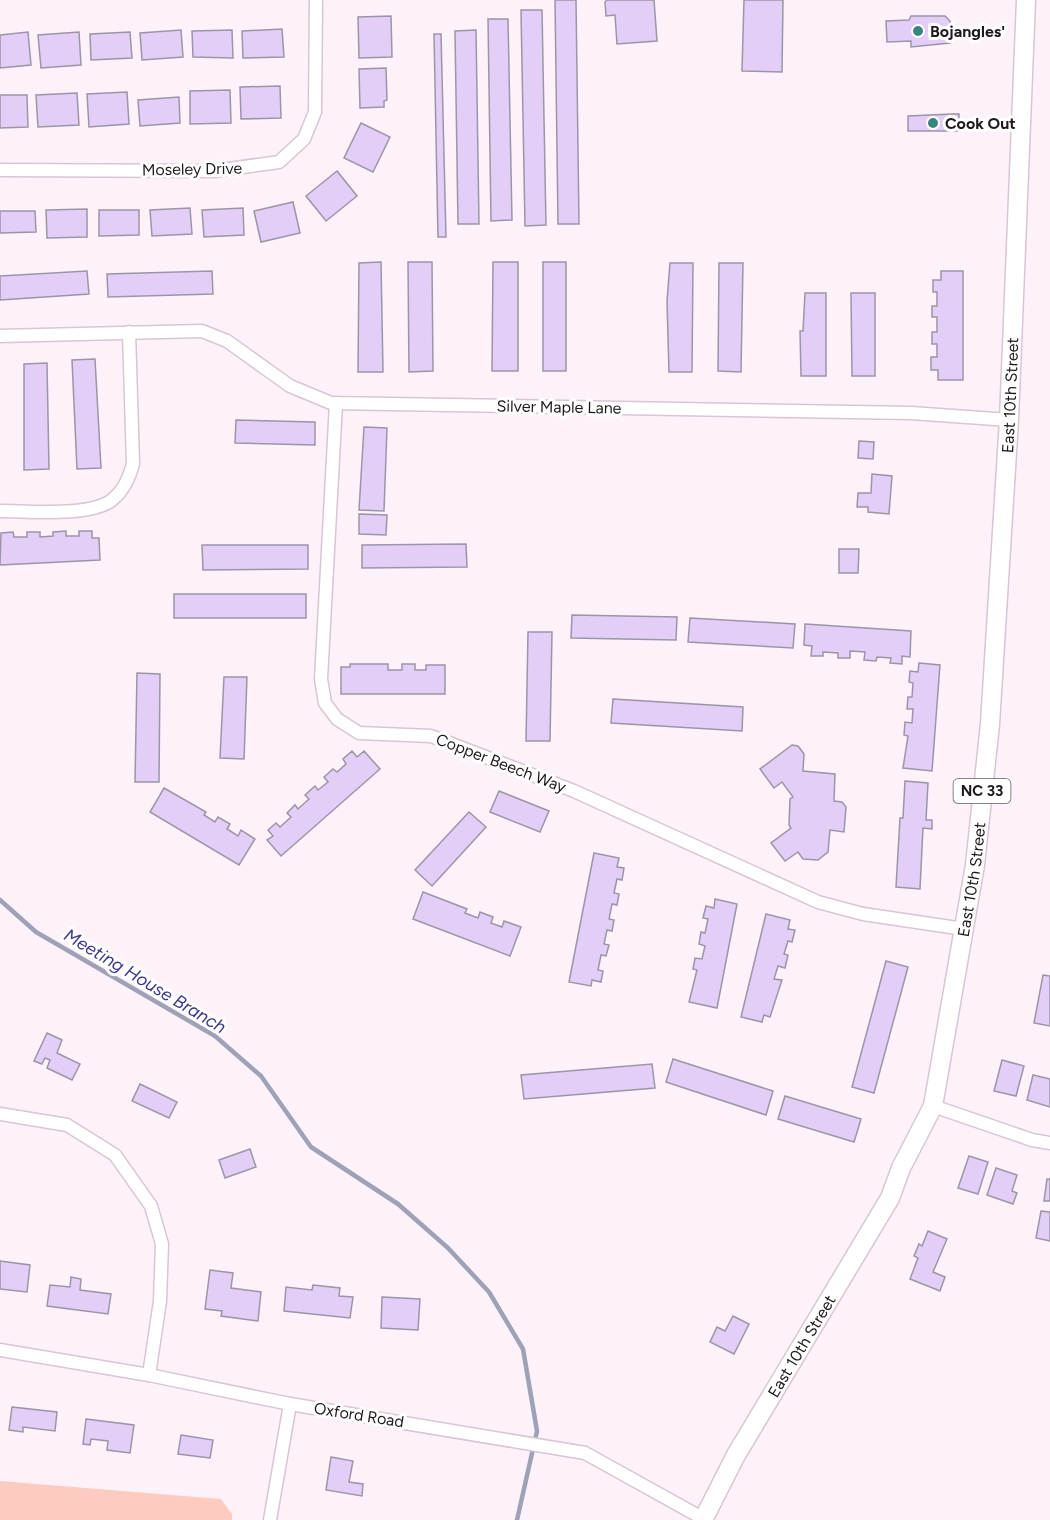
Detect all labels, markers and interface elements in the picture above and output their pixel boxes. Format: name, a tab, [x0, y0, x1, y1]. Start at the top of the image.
place label: Bojangles'	[930, 22, 1005, 41]
marker: Bojangles'	[911, 24, 925, 38]
place label: Cook Out	[945, 114, 1016, 133]
marker: Cook Out	[926, 116, 940, 130]
street label: Moseley Drive	[142, 159, 243, 179]
street label: East 10th Street	[997, 337, 1022, 454]
street label: Silver Maple Lane	[496, 396, 622, 418]
street label: Copper Beech Way	[433, 729, 569, 797]
road number: NC 33	[954, 779, 1010, 803]
street label: East 10th Street	[953, 821, 989, 938]
water label: Meeting House Branch	[60, 924, 230, 1038]
street label: East 10th Street	[763, 1291, 839, 1401]
street label: Oxford Road	[313, 1399, 405, 1431]

